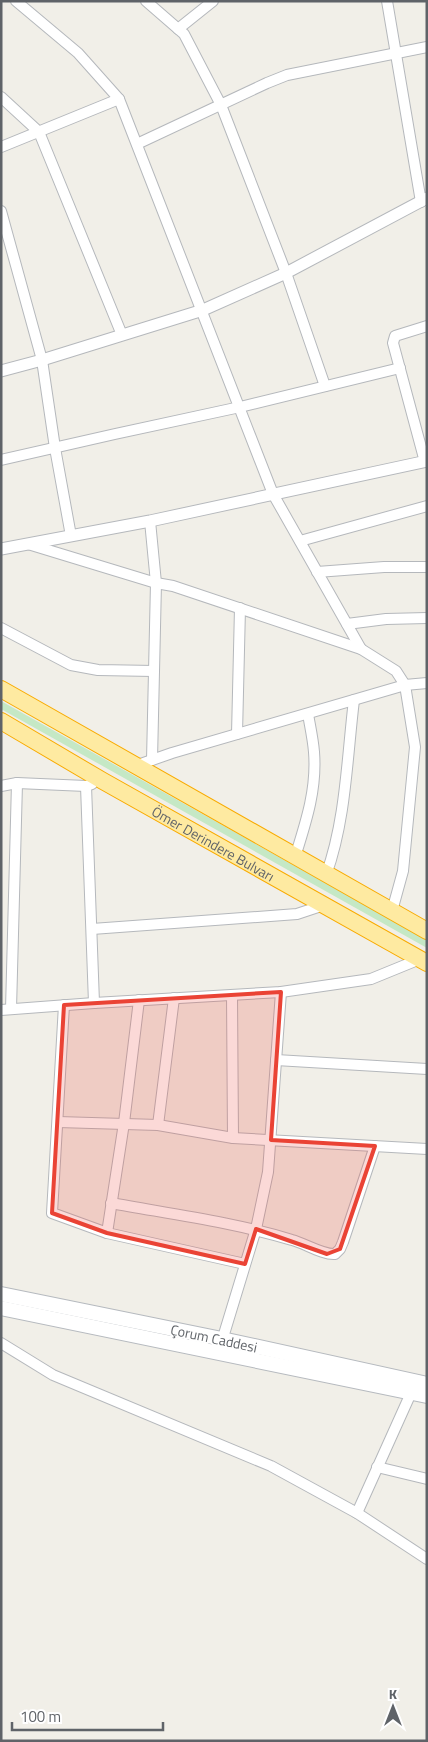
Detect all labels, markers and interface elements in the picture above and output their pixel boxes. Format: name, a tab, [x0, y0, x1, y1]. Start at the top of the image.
street label: Ömer Derindere Bulvarı	[148, 800, 279, 886]
street label: Çorum Caddesi	[169, 1319, 259, 1357]
north arrow	[368, 1682, 418, 1732]
text: K	[389, 1683, 398, 1704]
scale bar	[12, 1700, 164, 1732]
text: 100 m	[20, 1705, 61, 1728]

